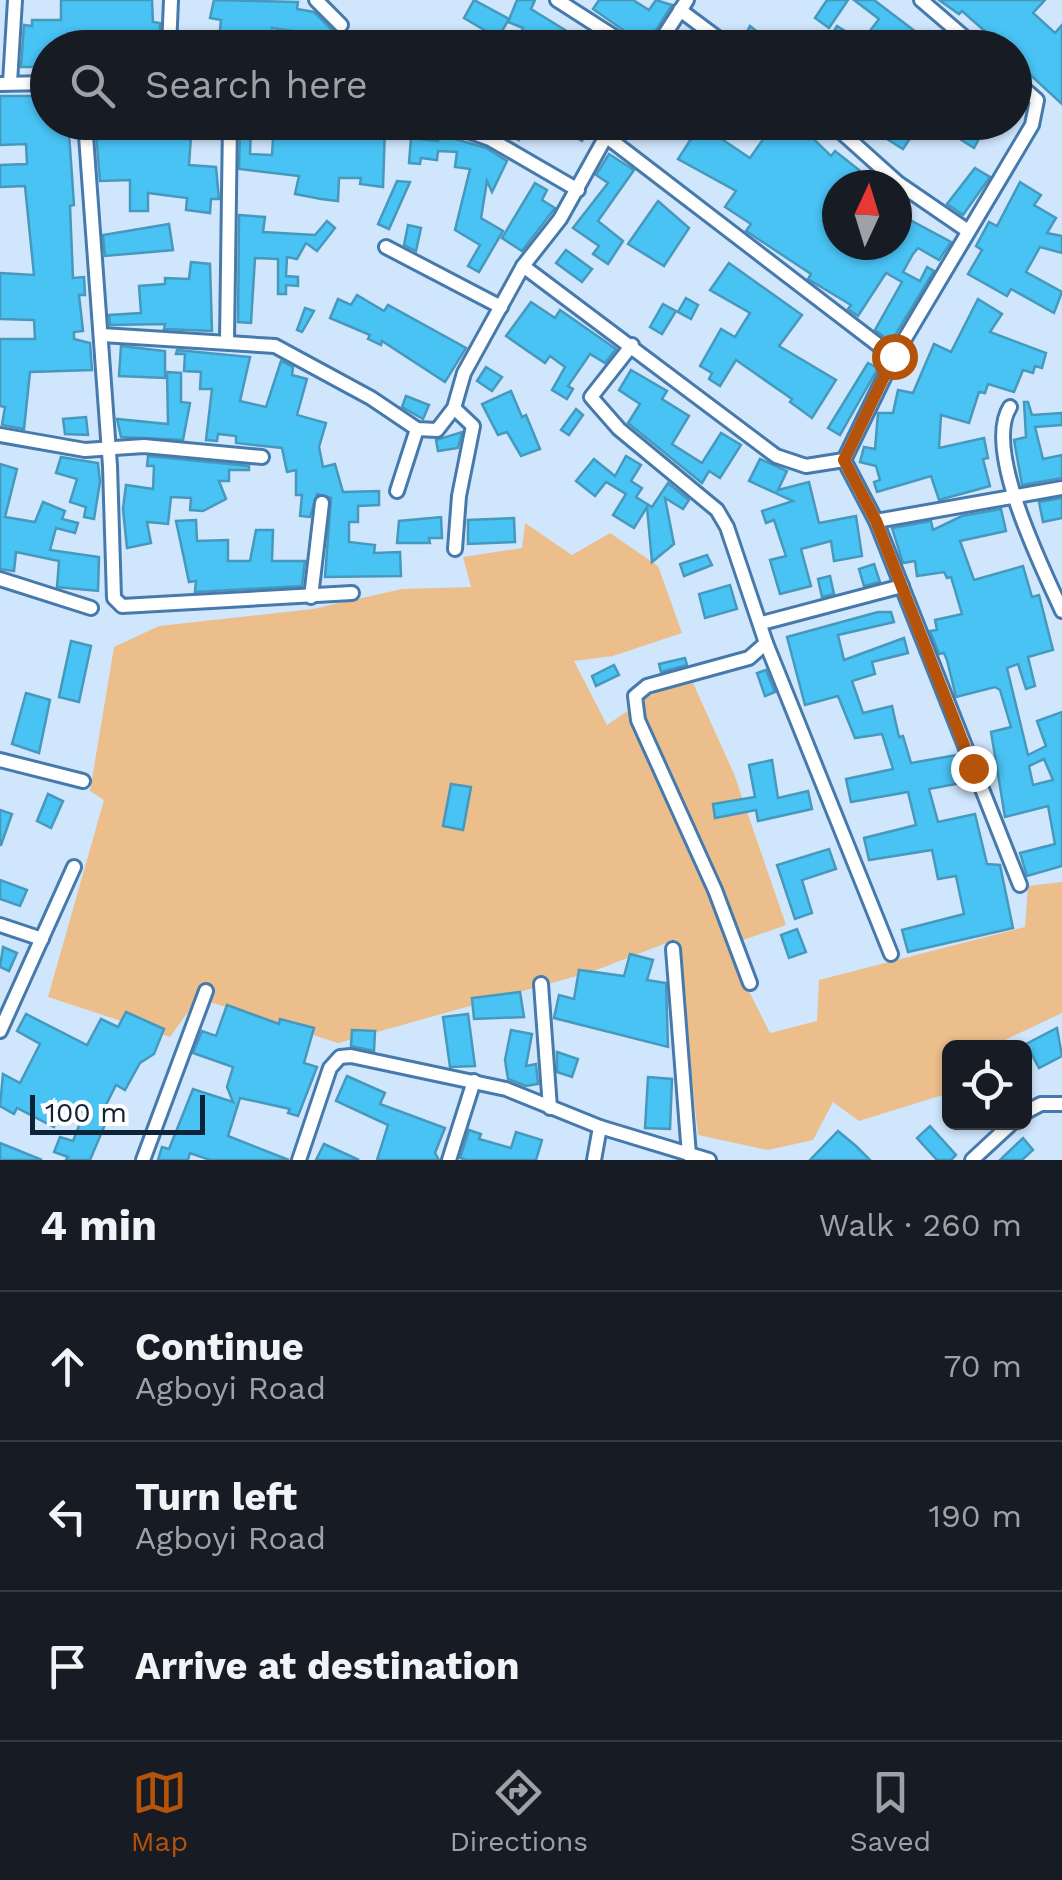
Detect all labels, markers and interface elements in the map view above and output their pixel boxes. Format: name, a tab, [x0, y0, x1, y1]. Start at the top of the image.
search box	[30, 30, 1032, 140]
icon: search	[65, 58, 120, 113]
text: Search here	[145, 63, 368, 107]
north arrow	[822, 170, 912, 260]
route start	[872, 334, 918, 380]
route end	[951, 746, 997, 792]
map controls	[942, 1040, 1032, 1130]
button: locate	[942, 1040, 1032, 1130]
scale bar	[30, 1090, 205, 1134]
text: 100 m	[45, 1096, 127, 1129]
text: 4 min	[40, 1201, 157, 1250]
text: Walk · 260 m	[819, 1206, 1022, 1244]
text: Continue	[135, 1325, 304, 1369]
icon: ahead	[40, 1339, 95, 1394]
text: 70 m	[943, 1347, 1022, 1385]
text: Agboyi Road	[135, 1369, 326, 1407]
text: Turn left	[135, 1475, 297, 1519]
icon: left	[40, 1489, 95, 1544]
text: 190 m	[928, 1497, 1022, 1535]
text: Agboyi Road	[135, 1519, 326, 1557]
icon: arrive	[40, 1639, 95, 1694]
text: Arrive at destination	[135, 1644, 520, 1688]
tab: Map	[131, 1765, 188, 1858]
tab: Directions	[450, 1765, 588, 1858]
tab: Saved	[850, 1765, 931, 1858]

